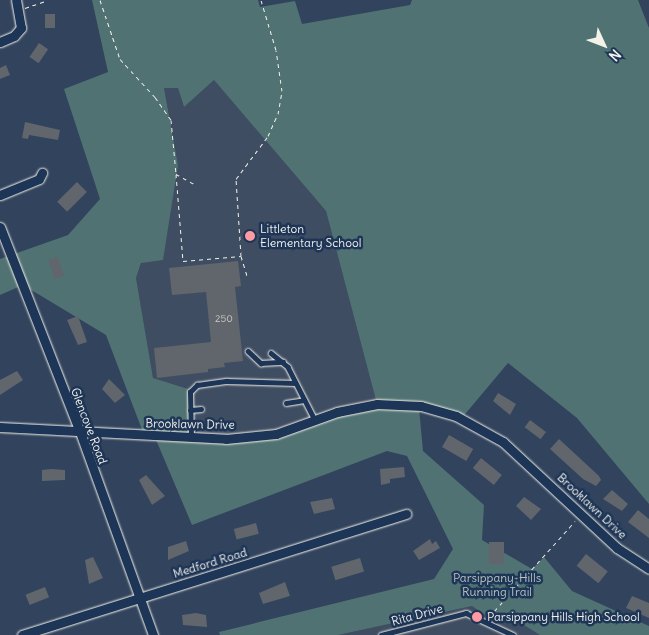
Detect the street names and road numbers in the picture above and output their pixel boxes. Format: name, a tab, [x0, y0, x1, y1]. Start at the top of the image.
street label: Glencove Road	[68, 386, 110, 466]
street label: Brooklawn Drive	[145, 416, 235, 432]
street label: Brooklawn Drive	[554, 470, 630, 542]
street label: Medford Road	[171, 545, 249, 581]
street label: Rita Drive	[390, 601, 444, 629]

